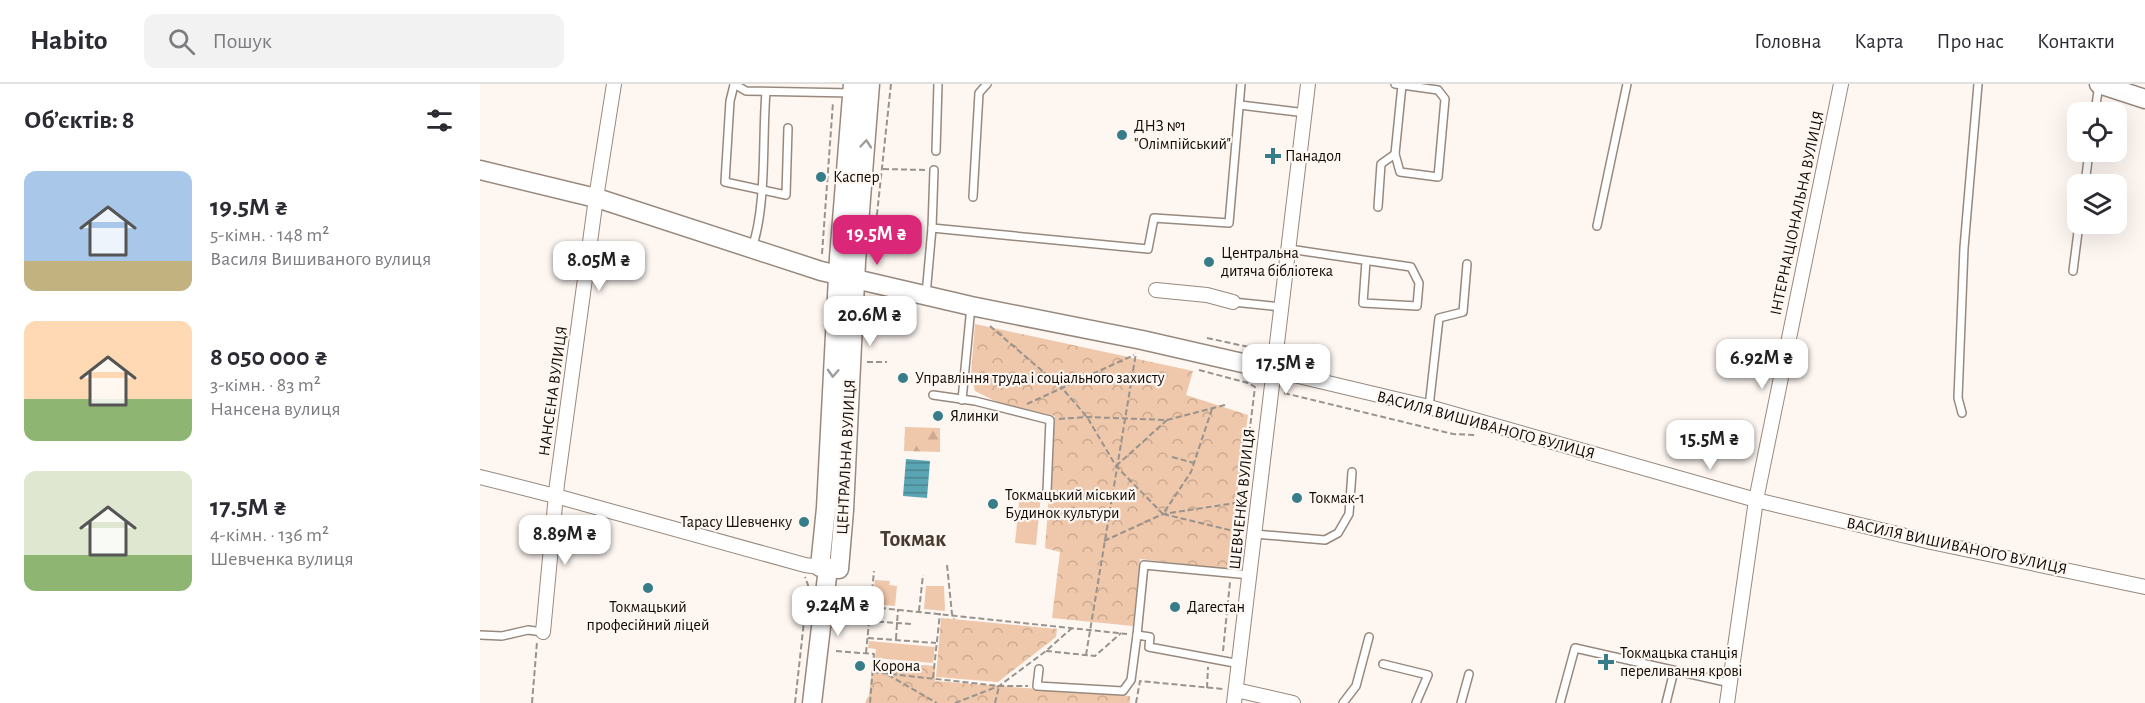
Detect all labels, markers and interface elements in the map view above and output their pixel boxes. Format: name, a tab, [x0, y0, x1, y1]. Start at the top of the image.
search box	[144, 14, 564, 68]
icon: search	[165, 25, 198, 58]
text: Habito	[30, 27, 108, 55]
text: Пошук	[213, 30, 272, 52]
text: Головна	[1754, 31, 1821, 52]
text: Карта	[1854, 31, 1904, 52]
text: Про нас	[1937, 31, 2004, 52]
text: Контакти	[2037, 31, 2115, 52]
map controls	[2067, 102, 2127, 234]
button: locate	[2067, 102, 2127, 162]
icon: filters	[423, 104, 456, 137]
text: Об’єктів: 8	[24, 107, 135, 133]
street label: ІНТЕРНАЦІОНАЛЬНА ВУЛИЦЯ	[1768, 109, 1826, 317]
place label: ДНЗ №1 "Олімпійський"	[1134, 118, 1231, 152]
marker: ДНЗ №1 "Олімпійський"	[1115, 128, 1129, 142]
one-way arrow	[859, 139, 872, 148]
place label: Панадол	[1285, 148, 1341, 164]
marker: Панадол	[1266, 149, 1280, 163]
place label: Каспер	[833, 169, 880, 185]
marker: Каспер	[814, 170, 828, 184]
button: layers	[2067, 174, 2127, 234]
text: 19.5M ₴	[210, 194, 289, 220]
icon: home	[72, 195, 144, 267]
pin: 19.5M ₴	[822, 215, 932, 266]
text: 19.5M ₴	[847, 224, 907, 244]
text: 5-кімн. · 148 m²	[210, 225, 329, 245]
pin: 8.05M ₴	[544, 241, 654, 292]
place label: Центральна дитяча бібліотека	[1221, 245, 1333, 279]
text: Василя Вишиваного вулиця	[210, 249, 431, 269]
text: 8.05M ₴	[567, 250, 631, 270]
marker: Центральна дитяча бібліотека	[1202, 255, 1216, 269]
pin: 20.6M ₴	[815, 296, 925, 347]
text: 20.6M ₴	[838, 305, 902, 325]
street label: НАНСЕНА ВУЛИЦЯ	[536, 325, 570, 457]
pin: 6.92M ₴	[1707, 339, 1817, 390]
text: 8 050 000 ₴	[210, 344, 329, 370]
pin: 17.5M ₴	[1231, 344, 1341, 395]
icon: home	[72, 345, 144, 417]
text: 6.92M ₴	[1730, 348, 1794, 368]
text: 17.5M ₴	[1256, 353, 1316, 373]
one-way arrow	[827, 368, 840, 377]
place label: Управління труда і соціального захисту	[915, 370, 1165, 387]
marker: Управління труда і соціального захисту	[896, 371, 910, 385]
text: 3-кімн. · 83 m²	[210, 375, 321, 395]
street label: ЦЕНТРАЛЬНА ВУЛИЦЯ	[834, 379, 858, 535]
street label: ВАСИЛЯ ВИШИВАНОГО ВУЛИЦЯ	[1375, 388, 1597, 462]
text: Нансена вулиця	[210, 399, 341, 419]
place label: Ялинки	[950, 408, 999, 424]
marker: Ялинки	[931, 409, 945, 423]
pin: 15.5M ₴	[1655, 420, 1765, 471]
street label: ШЕВЧЕНКА ВУЛИЦЯ	[1227, 428, 1257, 570]
text: 15.5M ₴	[1680, 429, 1740, 449]
place label: Токмацький міський Будинок культури	[1005, 487, 1136, 522]
place label: Токмак-1	[1309, 490, 1365, 506]
marker: Токмак-1	[1290, 491, 1304, 505]
text: 17.5M ₴	[210, 494, 287, 520]
icon: home	[72, 495, 144, 567]
marker: Токмацький міський Будинок культури	[986, 497, 1000, 511]
place label: Тарасу Шевченку	[680, 514, 792, 531]
pin: 8.89M ₴	[510, 515, 620, 566]
marker: Тарасу Шевченку	[797, 515, 811, 529]
street label: ВАСИЛЯ ВИШИВАНОГО ВУЛИЦЯ	[1845, 515, 2069, 577]
text: 8.89M ₴	[533, 524, 597, 544]
text: 4-кімн. · 136 m²	[210, 525, 329, 545]
district label: Токмак	[880, 528, 946, 550]
text: Шевченка вулиця	[210, 549, 354, 569]
marker: Токмацький професійний ліцей	[641, 581, 655, 595]
pin: 9.24M ₴	[783, 586, 893, 637]
text: 9.24M ₴	[806, 595, 870, 615]
place label: Токмацький професійний ліцей	[587, 599, 709, 633]
place label: Дагестан	[1187, 599, 1245, 615]
marker: Дагестан	[1168, 600, 1182, 614]
place label: Токмацька станція переливання крові	[1620, 645, 1742, 679]
marker: Токмацька станція переливання крові	[1597, 653, 1615, 671]
place label: Корона	[872, 658, 920, 674]
marker: Корона	[853, 659, 867, 673]

